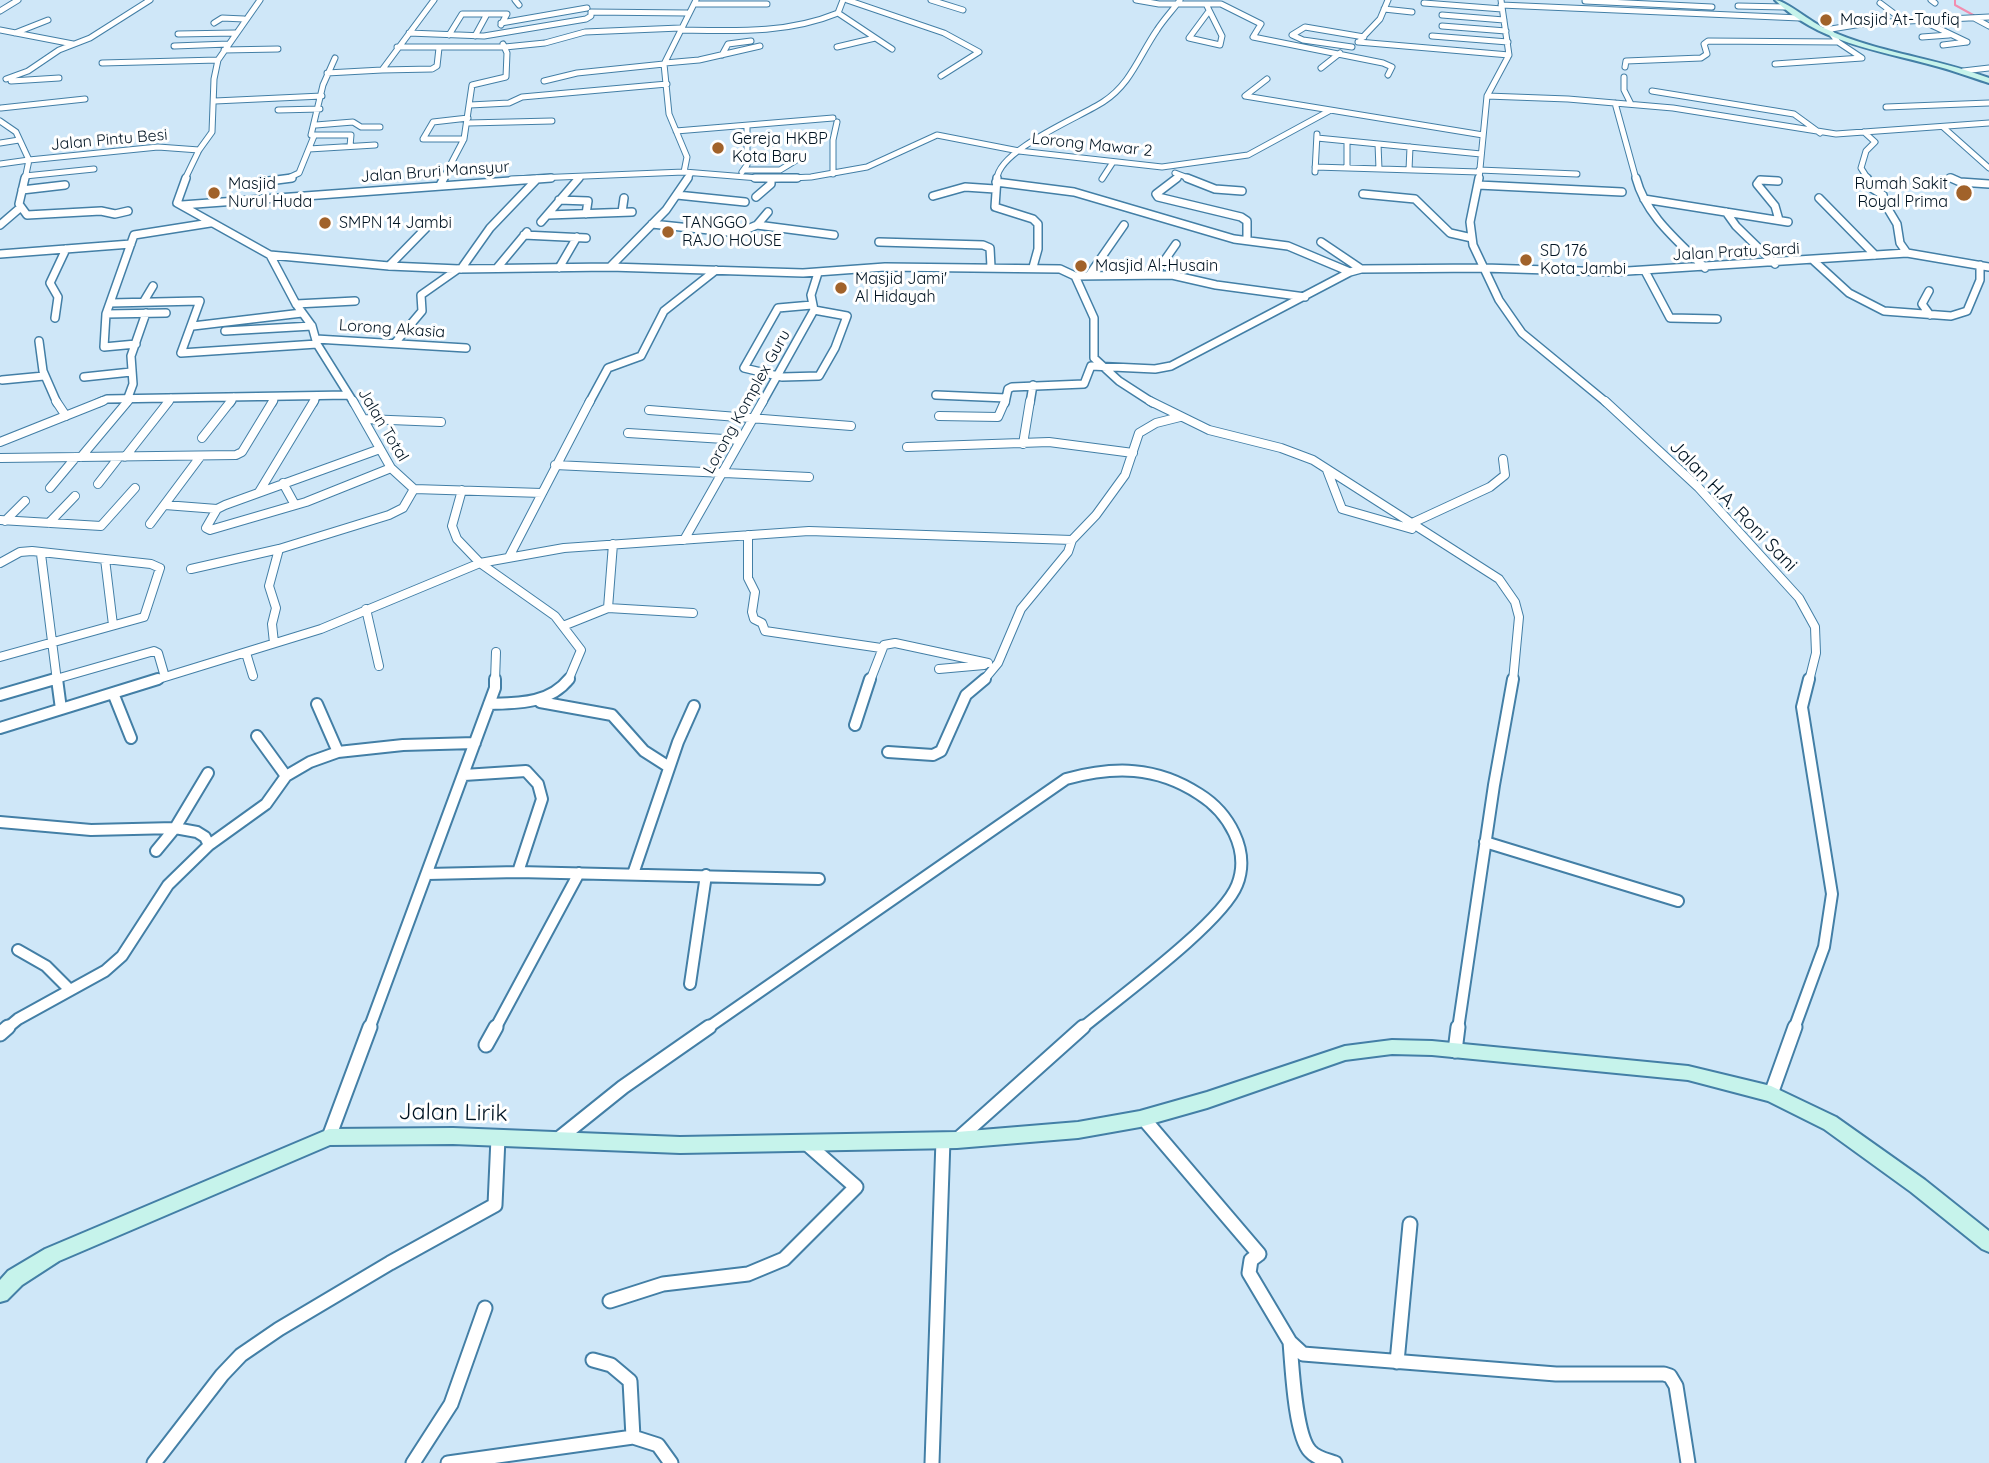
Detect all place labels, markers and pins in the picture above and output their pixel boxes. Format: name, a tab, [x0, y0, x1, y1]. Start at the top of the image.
place label: Masjid At-Taufiq	[1840, 10, 1960, 30]
marker: Masjid At-Taufiq	[1818, 12, 1834, 28]
place label: Gereja HKBP Kota Baru	[732, 129, 828, 167]
marker: Gereja HKBP Kota Baru	[710, 140, 726, 156]
place label: Masjid Nurul Huda	[228, 174, 312, 212]
place label: Rumah Sakit Royal Prima	[1854, 174, 1948, 212]
marker: Rumah Sakit Royal Prima	[1954, 183, 1974, 203]
marker: Masjid Nurul Huda	[206, 185, 222, 201]
place label: SMPN 14 Jambi	[339, 213, 452, 233]
place label: TANGGO RAJO HOUSE	[682, 213, 782, 251]
marker: SMPN 14 Jambi	[317, 215, 333, 231]
marker: TANGGO RAJO HOUSE	[660, 224, 676, 240]
place label: SD 176 Kota Jambi	[1540, 241, 1626, 279]
marker: SD 176 Kota Jambi	[1518, 252, 1534, 268]
place label: Masjid Al-Husain	[1095, 256, 1218, 276]
marker: Masjid Al-Husain	[1073, 258, 1089, 274]
place label: Masjid Jami' Al Hidayah	[855, 269, 947, 307]
marker: Masjid Jami' Al Hidayah	[833, 280, 849, 296]

